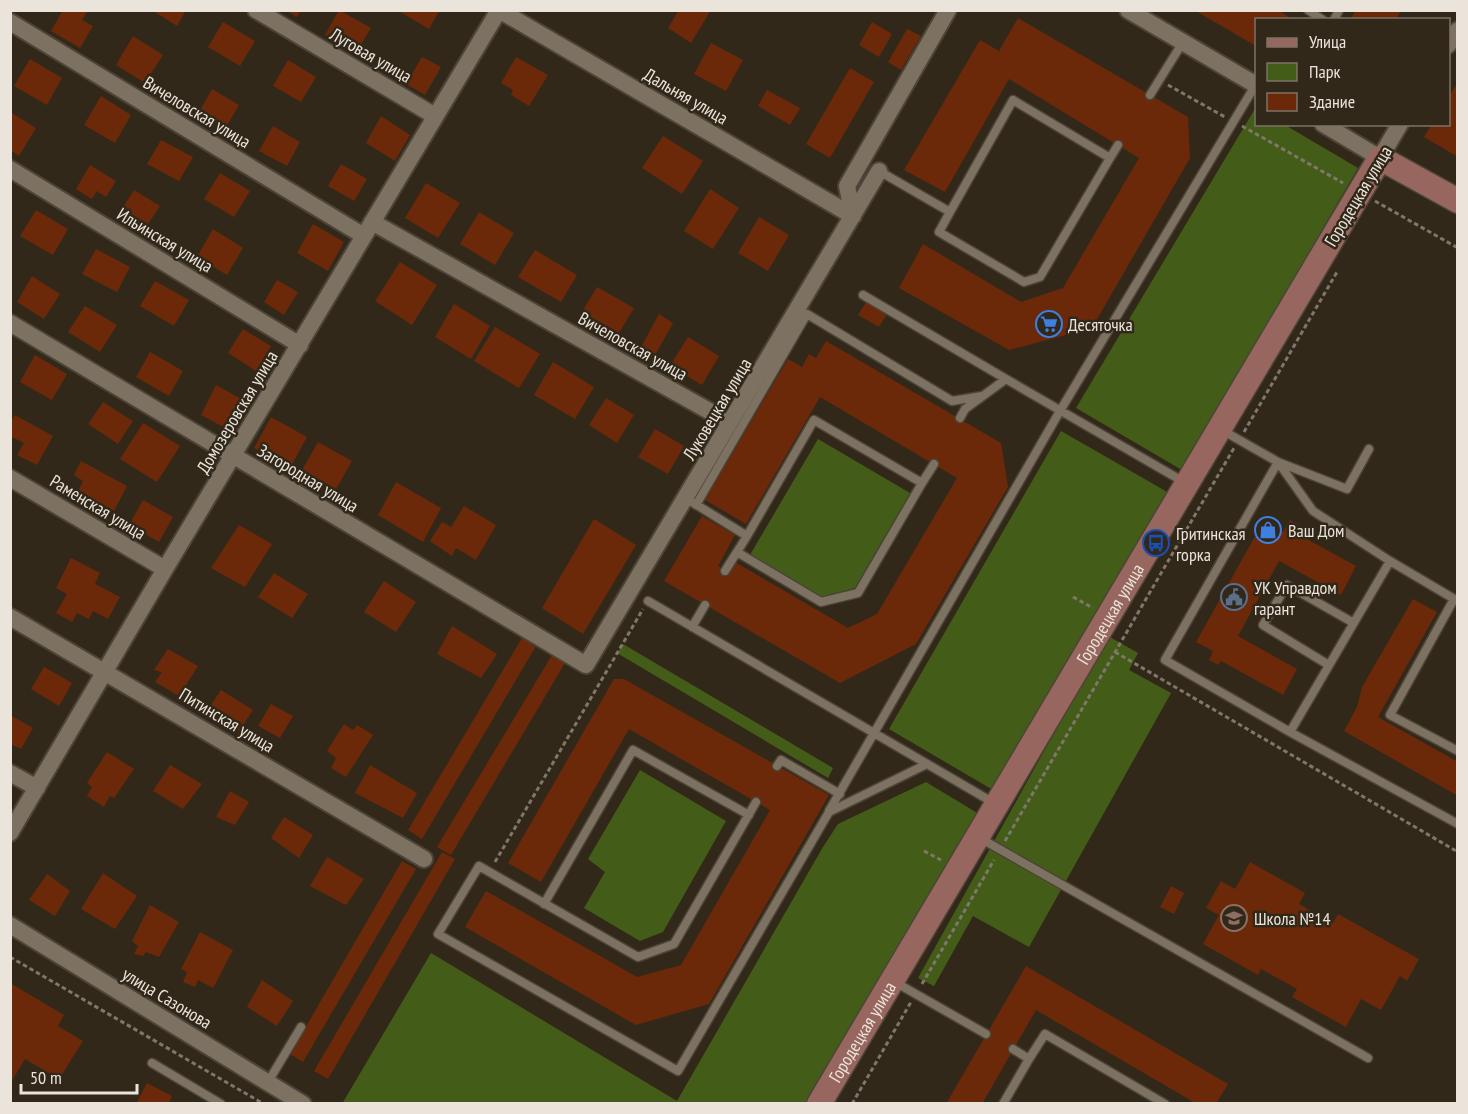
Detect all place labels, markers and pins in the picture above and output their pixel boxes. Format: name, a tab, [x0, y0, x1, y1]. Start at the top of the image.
supermarket icon: Десяточка	[1034, 309, 1064, 339]
place label: Десяточка	[1068, 313, 1133, 336]
shop icon: Ваш Дом	[1253, 515, 1283, 545]
place label: Ваш Дом	[1288, 519, 1344, 542]
place label: Гритинская горка	[1176, 522, 1246, 566]
bus stop icon: Гритинская горка	[1141, 528, 1171, 558]
place label: УК Управдом гарант	[1254, 576, 1337, 620]
public building icon: УК Управдом гарант	[1219, 582, 1249, 612]
school or university icon: Школа №14	[1219, 903, 1249, 933]
place label: Школа №14	[1254, 907, 1331, 930]

